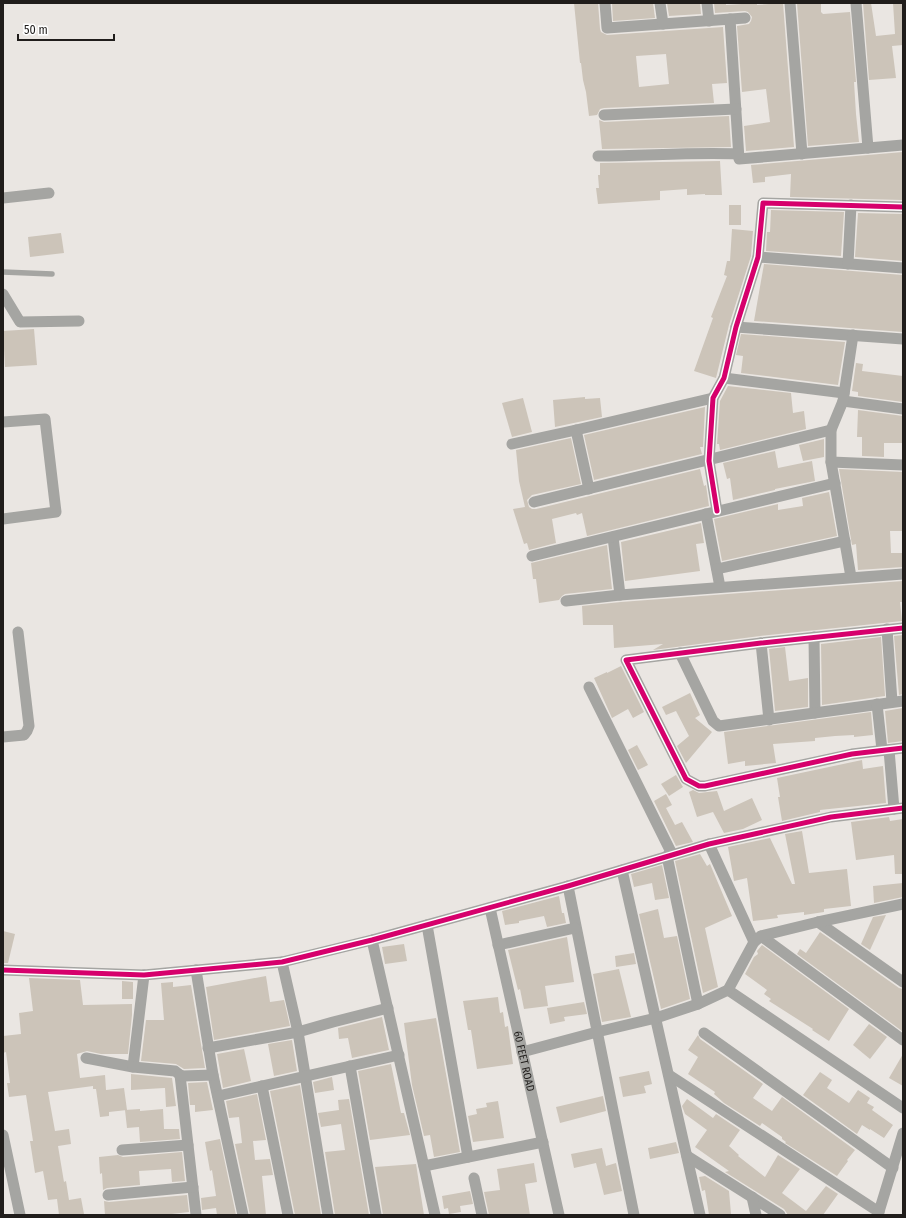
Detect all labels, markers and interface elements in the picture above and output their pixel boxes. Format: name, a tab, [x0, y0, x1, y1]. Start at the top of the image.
scale bar	[18, 16, 114, 42]
text: 50 m	[24, 23, 48, 37]
street label: 60 FEET ROAD	[511, 1030, 537, 1093]

